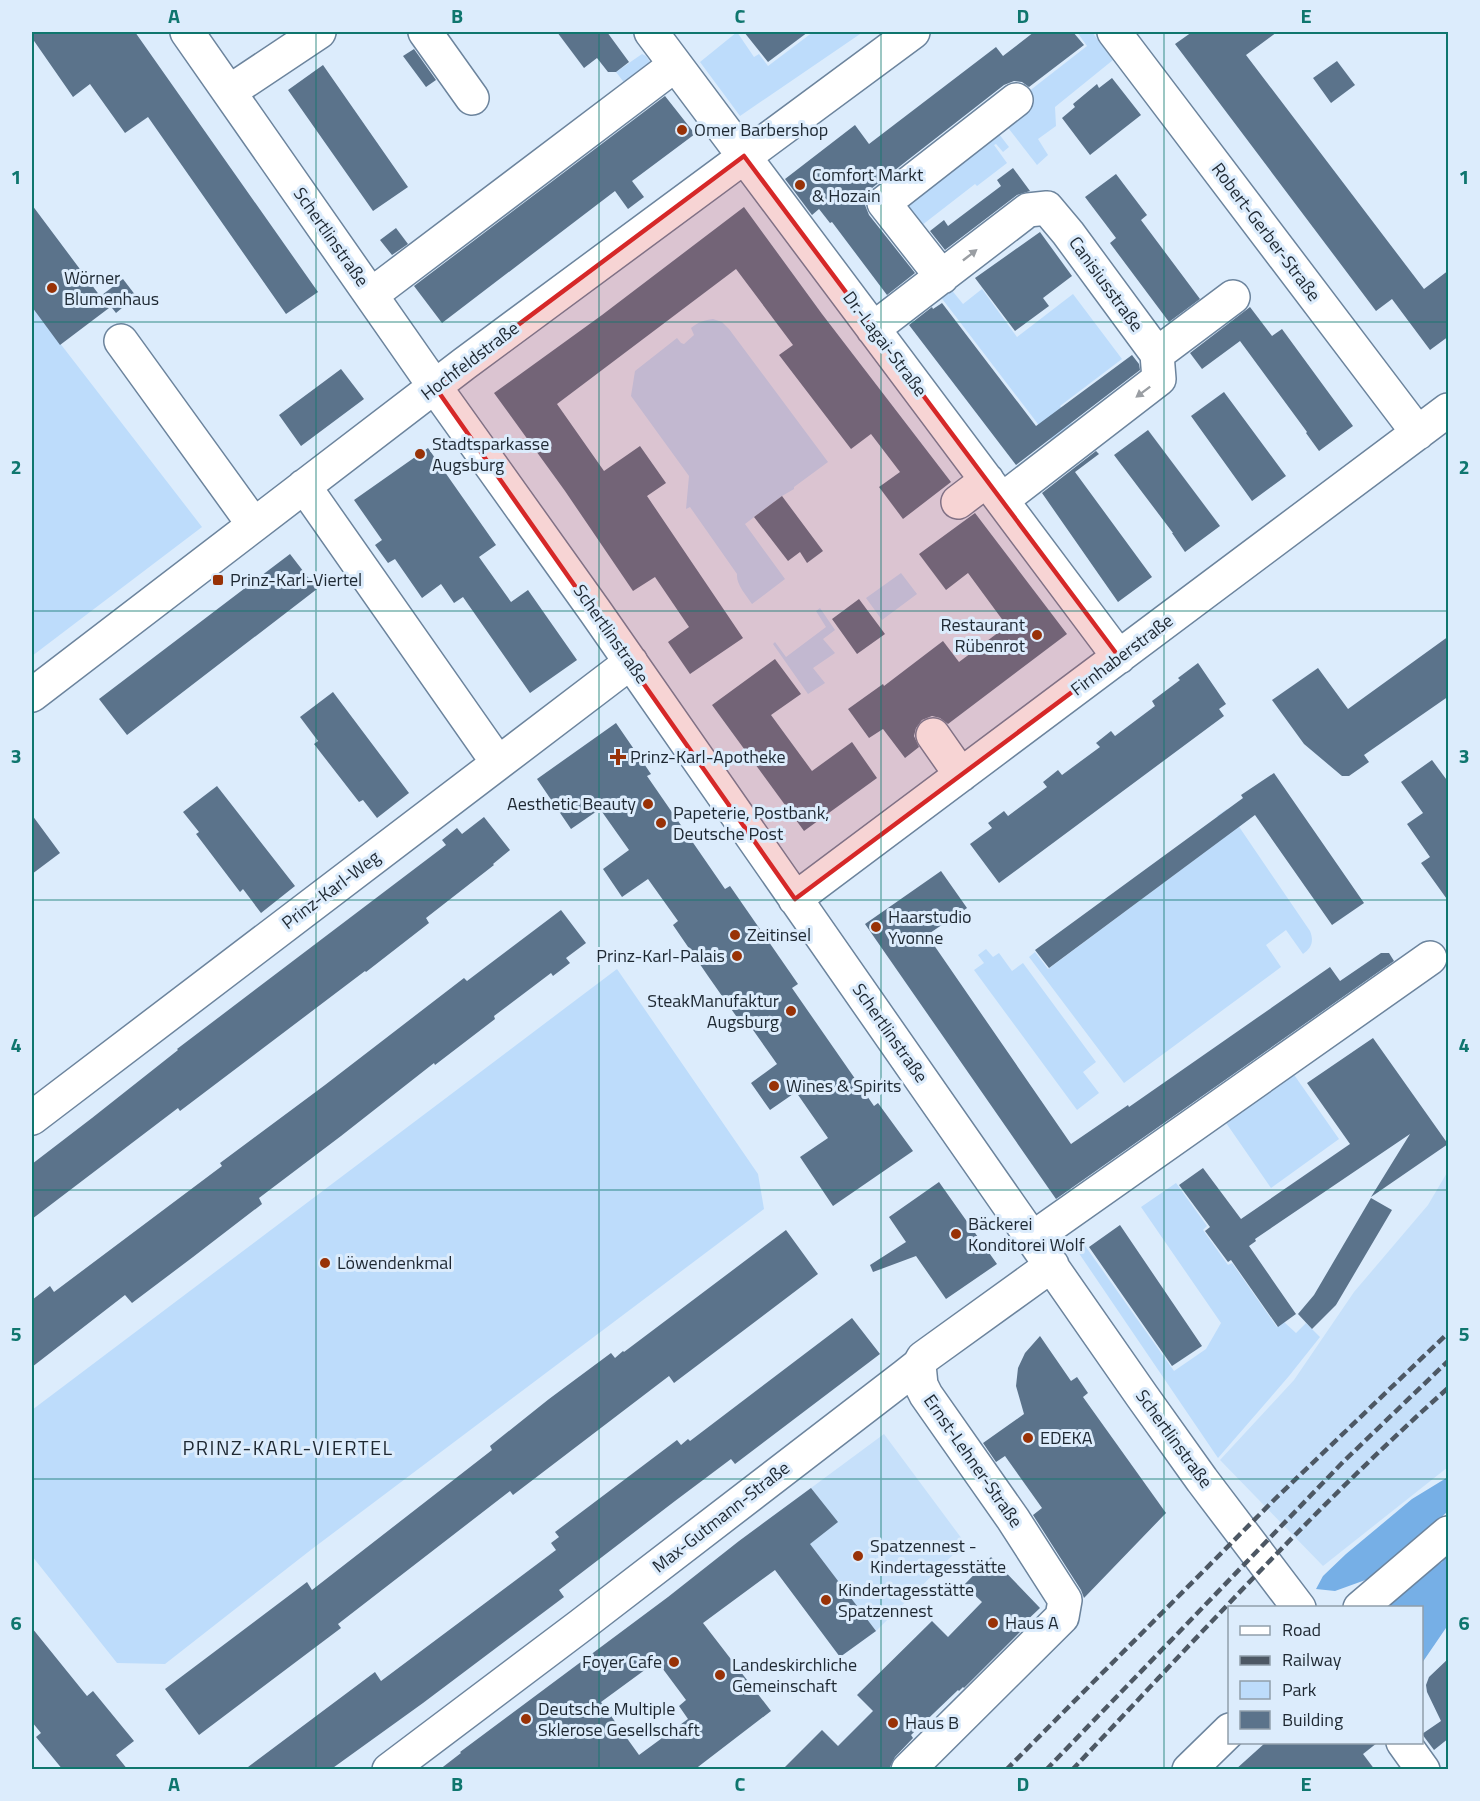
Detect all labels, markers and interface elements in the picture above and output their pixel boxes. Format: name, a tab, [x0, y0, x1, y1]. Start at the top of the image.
text: A	[168, 0, 180, 31]
text: B	[451, 0, 463, 31]
text: C	[735, 0, 746, 31]
text: D	[1017, 0, 1029, 31]
text: E	[1300, 0, 1312, 31]
place label: Omer Barbershop	[694, 116, 828, 143]
marker: Omer Barbershop	[675, 123, 689, 137]
street label: Robert-Gerber-Straße	[1205, 157, 1328, 307]
text: 1	[10, 161, 22, 192]
place label: Comfort Markt & Hozain	[812, 161, 924, 209]
text: 1	[1458, 161, 1470, 192]
marker: Comfort Markt & Hozain	[793, 178, 807, 192]
street label: Schertlinstraße	[287, 181, 376, 292]
street label: Canisiusstraße	[1063, 230, 1150, 337]
one-way arrow	[962, 249, 978, 261]
place label: Wörner Blumenhaus	[64, 264, 159, 312]
marker: Wörner Blumenhaus	[45, 281, 59, 295]
street label: Dr.-Lagai-Straße	[837, 285, 934, 402]
street label: Hochfeldstraße	[415, 315, 525, 407]
one-way arrow	[1135, 385, 1151, 398]
place label: Stadtsparkasse Augsburg	[432, 430, 549, 478]
marker: Stadtsparkasse Augsburg	[413, 447, 427, 461]
text: 2	[10, 451, 22, 482]
text: 2	[1458, 451, 1470, 482]
place label: Prinz-Karl-Viertel	[230, 566, 362, 593]
marker: Prinz-Karl-Viertel	[211, 573, 225, 587]
street label: Schertlinstraße	[567, 578, 656, 689]
street label: Firnhaberstraße	[1065, 607, 1179, 702]
place label: Restaurant Rübenrot	[941, 611, 1026, 659]
marker: Restaurant Rübenrot	[1030, 628, 1044, 642]
text: 3	[10, 740, 22, 771]
text: 3	[1458, 740, 1470, 771]
place label: Prinz-Karl-Apotheke	[630, 743, 786, 770]
marker: Prinz-Karl-Apotheke	[611, 750, 625, 764]
place label: Aesthetic Beauty	[507, 790, 636, 817]
marker: Aesthetic Beauty	[641, 797, 655, 811]
place label: Papeterie, Postbank, Deutsche Post	[673, 799, 829, 847]
marker: Papeterie, Postbank, Deutsche Post	[654, 816, 668, 830]
street label: Prinz-Karl-Weg	[276, 844, 386, 936]
place label: Haarstudio Yvonne	[888, 903, 972, 951]
marker: Haarstudio Yvonne	[869, 920, 883, 934]
place label: Zeitinsel	[747, 921, 811, 948]
marker: Zeitinsel	[728, 928, 742, 942]
place label: Prinz-Karl-Palais	[596, 942, 725, 969]
marker: Prinz-Karl-Palais	[730, 949, 744, 963]
street label: Schertlinstraße	[846, 977, 935, 1088]
place label: SteakManufaktur Augsburg	[647, 987, 779, 1035]
marker: SteakManufaktur Augsburg	[784, 1004, 798, 1018]
text: 4	[10, 1029, 22, 1060]
text: 4	[1458, 1029, 1470, 1060]
place label: Wines & Spirits	[786, 1072, 901, 1099]
marker: Wines & Spirits	[767, 1079, 781, 1093]
place label: Bäckerei Konditorei Wolf	[968, 1210, 1085, 1258]
marker: Bäckerei Konditorei Wolf	[949, 1227, 963, 1241]
place label: Löwendenkmal	[337, 1249, 452, 1276]
marker: Löwendenkmal	[318, 1256, 332, 1270]
text: 5	[10, 1318, 22, 1349]
text: 5	[1458, 1318, 1470, 1349]
street label: Schertlinstraße	[1129, 1384, 1219, 1494]
street label: Ernst-Lehner-Straße	[917, 1388, 1030, 1533]
place label: EDEKA	[1040, 1424, 1093, 1451]
marker: EDEKA	[1021, 1431, 1035, 1445]
district label: PRINZ-KARL-VIERTEL	[182, 1432, 394, 1463]
street label: Max-Gutmann-Straße	[646, 1454, 795, 1579]
place label: Spatzennest - Kindertagesstätte	[870, 1532, 1006, 1580]
marker: Spatzennest - Kindertagesstätte	[851, 1549, 865, 1563]
place label: Kindertagesstätte Spatzennest	[838, 1576, 974, 1624]
marker: Kindertagesstätte Spatzennest	[819, 1593, 833, 1607]
legend	[1228, 1606, 1423, 1744]
text: 6	[10, 1607, 22, 1638]
text: 6	[1458, 1607, 1470, 1638]
place label: Haus A	[1005, 1609, 1059, 1636]
marker: Haus A	[986, 1616, 1000, 1630]
text: Road	[1282, 1616, 1321, 1643]
text: Railway	[1282, 1646, 1342, 1673]
place label: Foyer Cafe	[582, 1648, 662, 1675]
place label: Landeskirchliche Gemeinschaft	[732, 1651, 857, 1699]
marker: Foyer Cafe	[667, 1655, 681, 1669]
marker: Landeskirchliche Gemeinschaft	[713, 1668, 727, 1682]
text: Park	[1282, 1676, 1317, 1703]
place label: Deutsche Multiple Sklerose Gesellschaft	[538, 1695, 700, 1743]
text: Building	[1282, 1706, 1343, 1733]
place label: Haus B	[905, 1709, 959, 1736]
marker: Deutsche Multiple Sklerose Gesellschaft	[519, 1712, 533, 1726]
marker: Haus B	[886, 1716, 900, 1730]
text: A	[168, 1768, 180, 1799]
text: B	[451, 1768, 463, 1799]
text: C	[735, 1768, 746, 1799]
text: D	[1017, 1768, 1029, 1799]
text: E	[1300, 1768, 1312, 1799]

